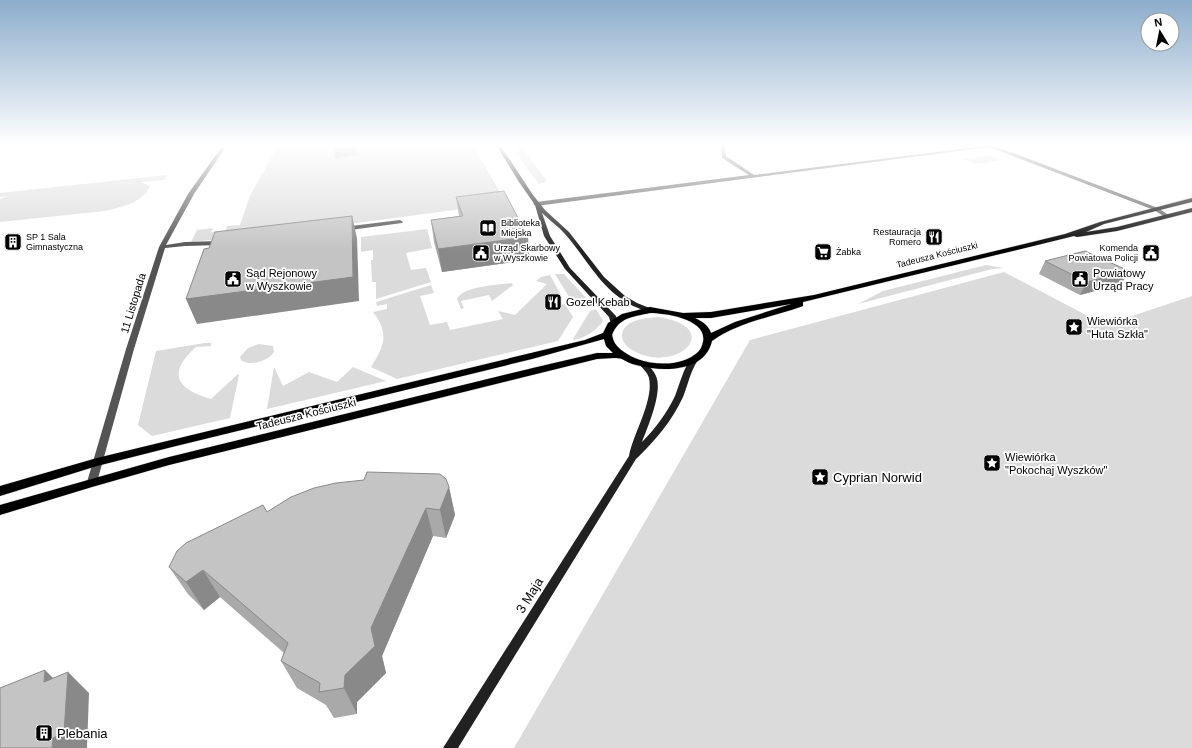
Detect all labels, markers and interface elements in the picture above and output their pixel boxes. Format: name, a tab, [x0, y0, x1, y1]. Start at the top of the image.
north arrow	[1140, 12, 1180, 52]
text: N	[1153, 16, 1163, 29]
library icon: Biblioteka Miejska	[478, 218, 498, 238]
place label: Biblioteka Miejska	[501, 218, 540, 238]
place label: Restauracja Romero	[873, 227, 921, 247]
restaurant icon: Restauracja Romero	[924, 227, 944, 247]
building icon: SP 1 Sala Gimnastyczna	[3, 232, 23, 252]
place label: SP 1 Sala Gimnastyczna	[26, 232, 83, 252]
street label: Tadeusza Kościuszki	[895, 240, 979, 270]
supermarket icon: Żabka	[813, 242, 833, 262]
public building icon: Urząd Skarbowy w Wyszkowie	[471, 243, 491, 263]
place label: Urząd Skarbowy w Wyszkowie	[493, 243, 561, 263]
place label: Komenda Powiatowa Policji	[1068, 243, 1138, 263]
public building icon: Komenda Powiatowa Policji	[1141, 243, 1161, 263]
place label: Żabka	[836, 247, 861, 257]
place label: Sąd Rejonowy w Wyszkowie	[245, 267, 317, 292]
place label: Powiatowy Urząd Pracy	[1093, 267, 1154, 292]
public building icon: Sąd Rejonowy w Wyszkowie	[223, 269, 243, 289]
public building icon: Powiatowy Urząd Pracy	[1070, 269, 1090, 289]
street label: 11 Listopada	[118, 271, 148, 334]
restaurant icon: Gozel Kebab	[543, 292, 563, 312]
place label: Gozel Kebab	[566, 296, 630, 308]
place label: Wiewiórka "Huta Szkła"	[1087, 315, 1148, 340]
place icon: Wiewiórka "Huta Szkła"	[1064, 317, 1084, 337]
street label: Tadeusza Kościuszki	[255, 396, 357, 432]
place label: Wiewiórka "Pokochaj Wyszków"	[1005, 451, 1108, 476]
place icon: Wiewiórka "Pokochaj Wyszków"	[982, 453, 1002, 473]
place icon: Cyprian Norwid	[810, 467, 830, 487]
place label: Cyprian Norwid	[833, 470, 922, 485]
street label: 3 Maja	[513, 574, 547, 616]
building icon: Plebania	[34, 723, 54, 743]
place label: Plebania	[57, 726, 108, 741]

